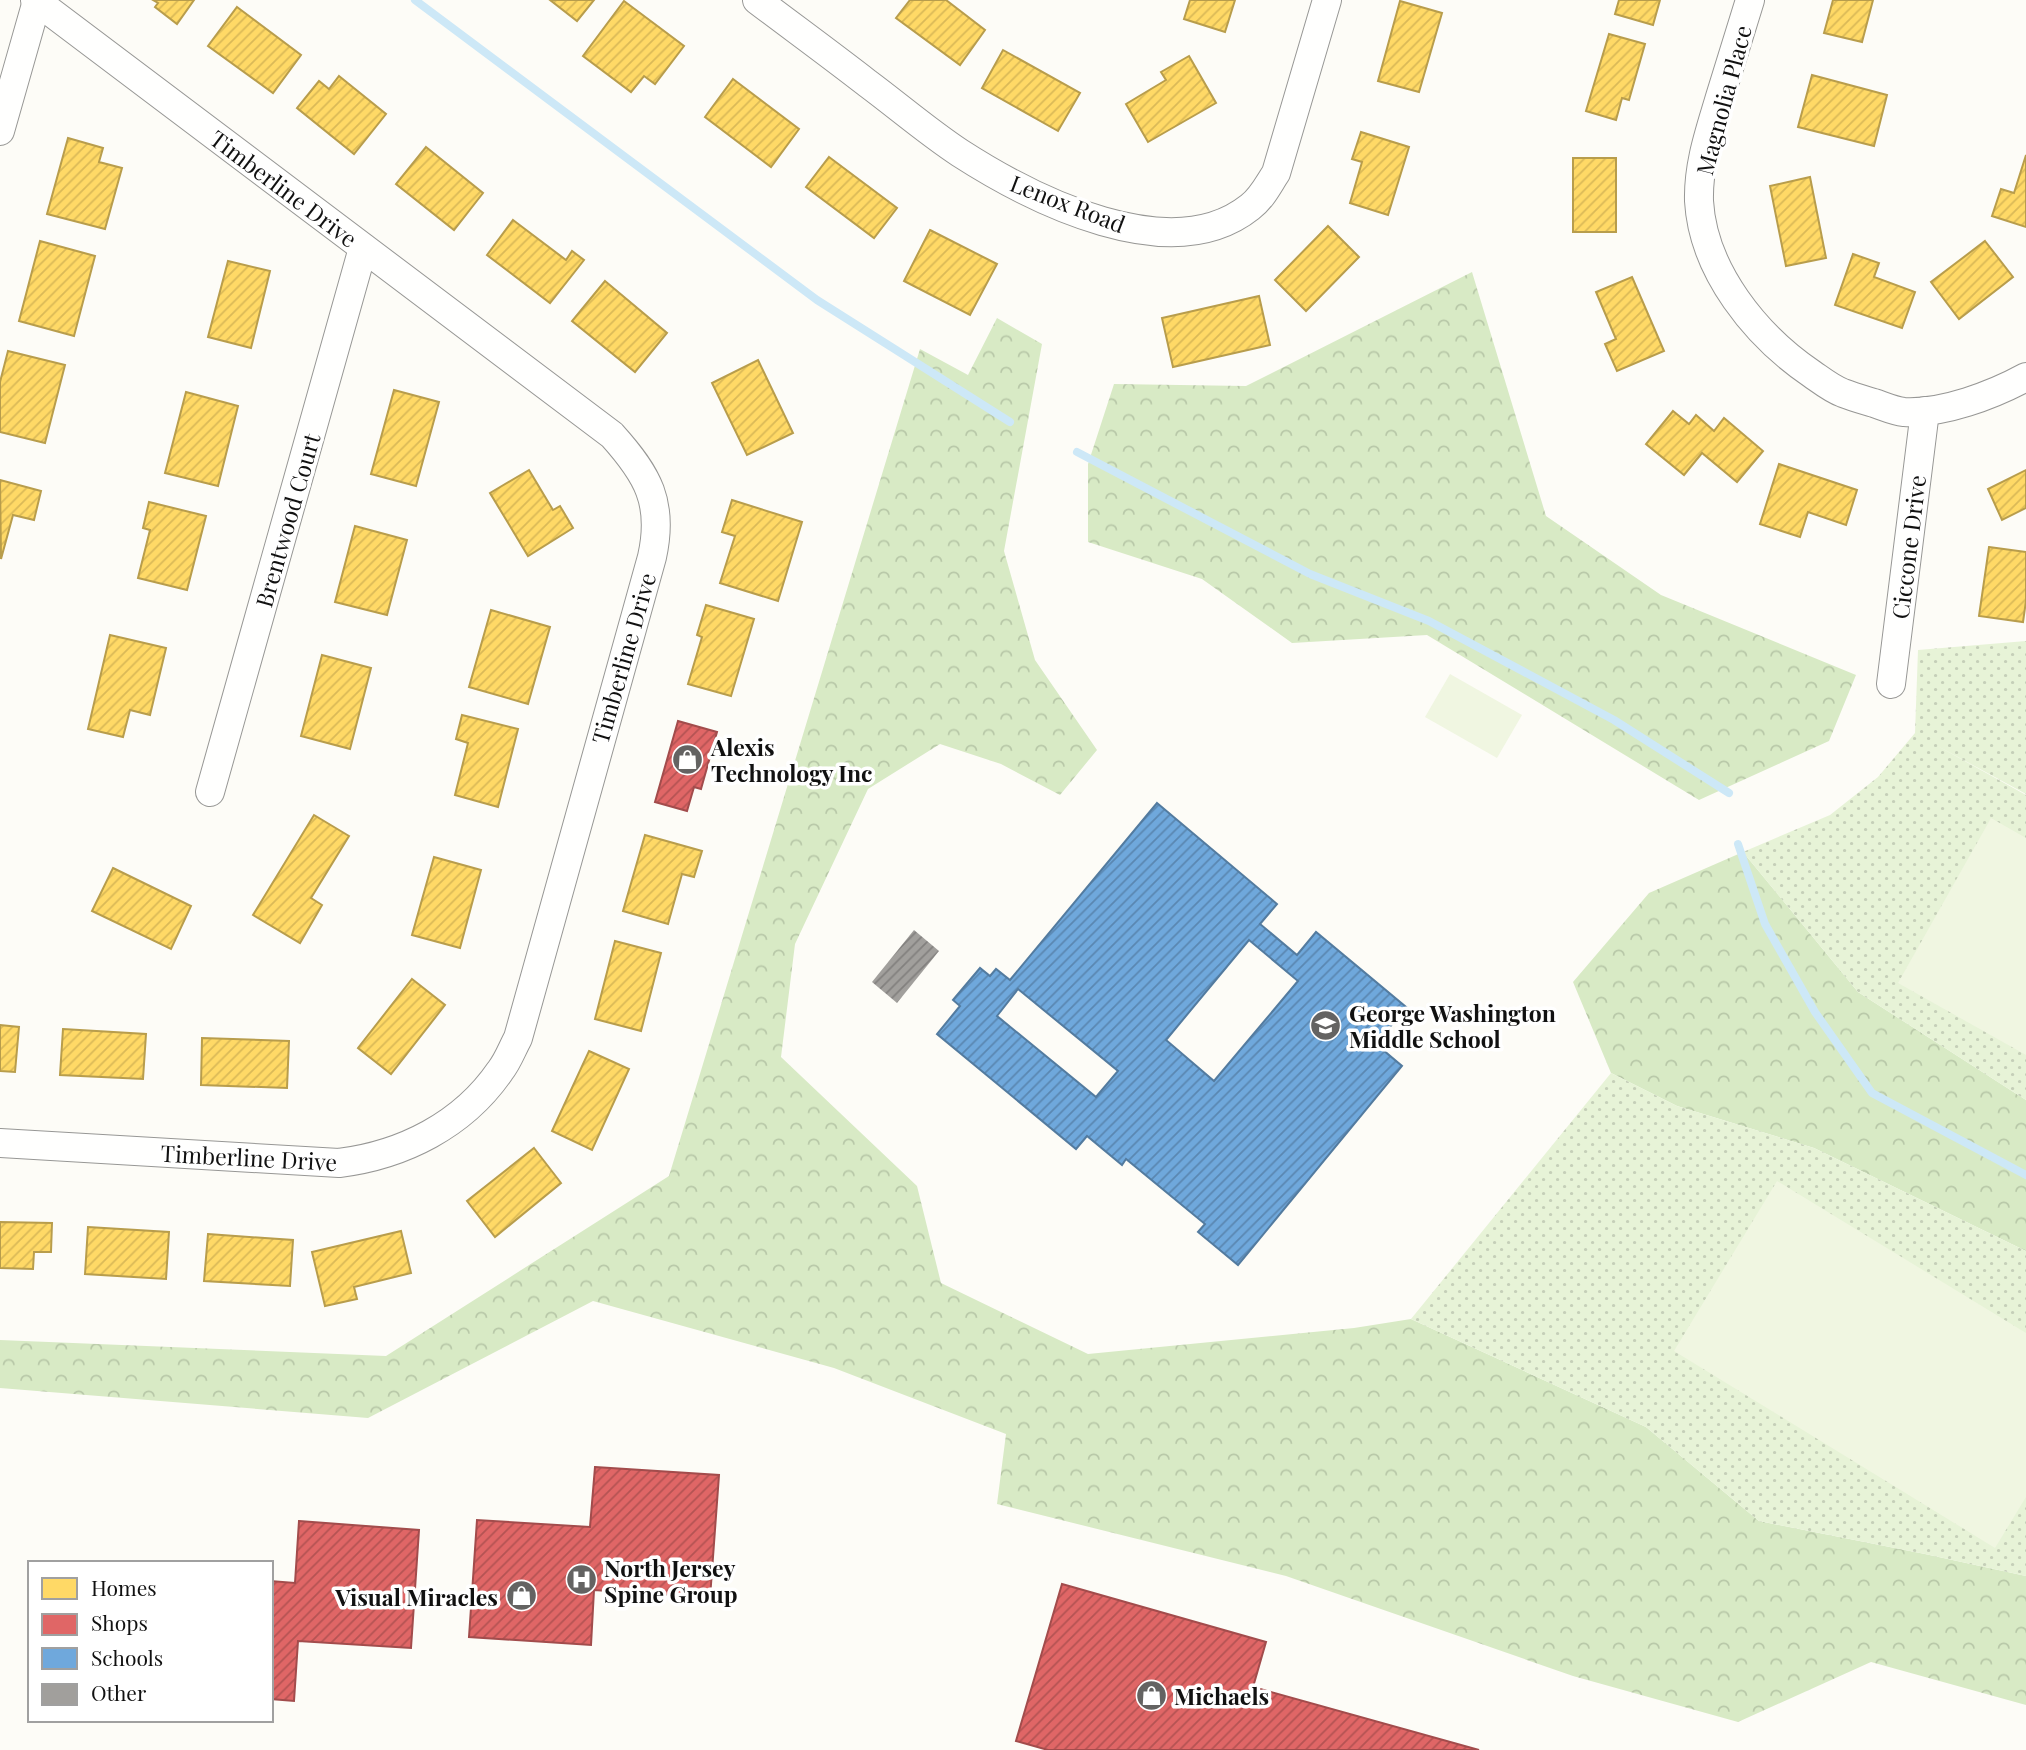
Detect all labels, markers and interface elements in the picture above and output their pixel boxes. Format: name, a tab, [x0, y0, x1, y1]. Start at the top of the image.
street label: Magnolia Place	[1688, 22, 1758, 178]
street label: Timberline Drive	[204, 123, 364, 253]
street label: Lenox Road	[1006, 167, 1130, 239]
street label: Brentwood Court	[247, 429, 327, 611]
street label: Ciccone Drive	[1884, 473, 1932, 621]
street label: Timberline Drive	[584, 569, 662, 747]
place label: Alexis Technology Inc	[710, 731, 872, 788]
shop icon: Alexis Technology Inc	[671, 742, 705, 776]
place label: George Washington Middle School	[1349, 997, 1556, 1054]
school or university icon: George Washington Middle School	[1309, 1008, 1343, 1042]
street label: Timberline Drive	[160, 1137, 338, 1177]
place label: North Jersey Spine Group	[604, 1552, 738, 1609]
legend	[28, 1561, 273, 1722]
hospital icon: North Jersey Spine Group	[564, 1563, 598, 1597]
text: Homes	[91, 1573, 157, 1601]
shop icon: Visual Miracles	[504, 1579, 538, 1613]
place label: Visual Miracles	[334, 1581, 498, 1612]
text: Shops	[91, 1608, 148, 1636]
text: Schools	[91, 1643, 163, 1671]
text: Other	[91, 1678, 147, 1706]
shop icon: Michaels	[1134, 1678, 1168, 1712]
place label: Michaels	[1174, 1680, 1269, 1711]

